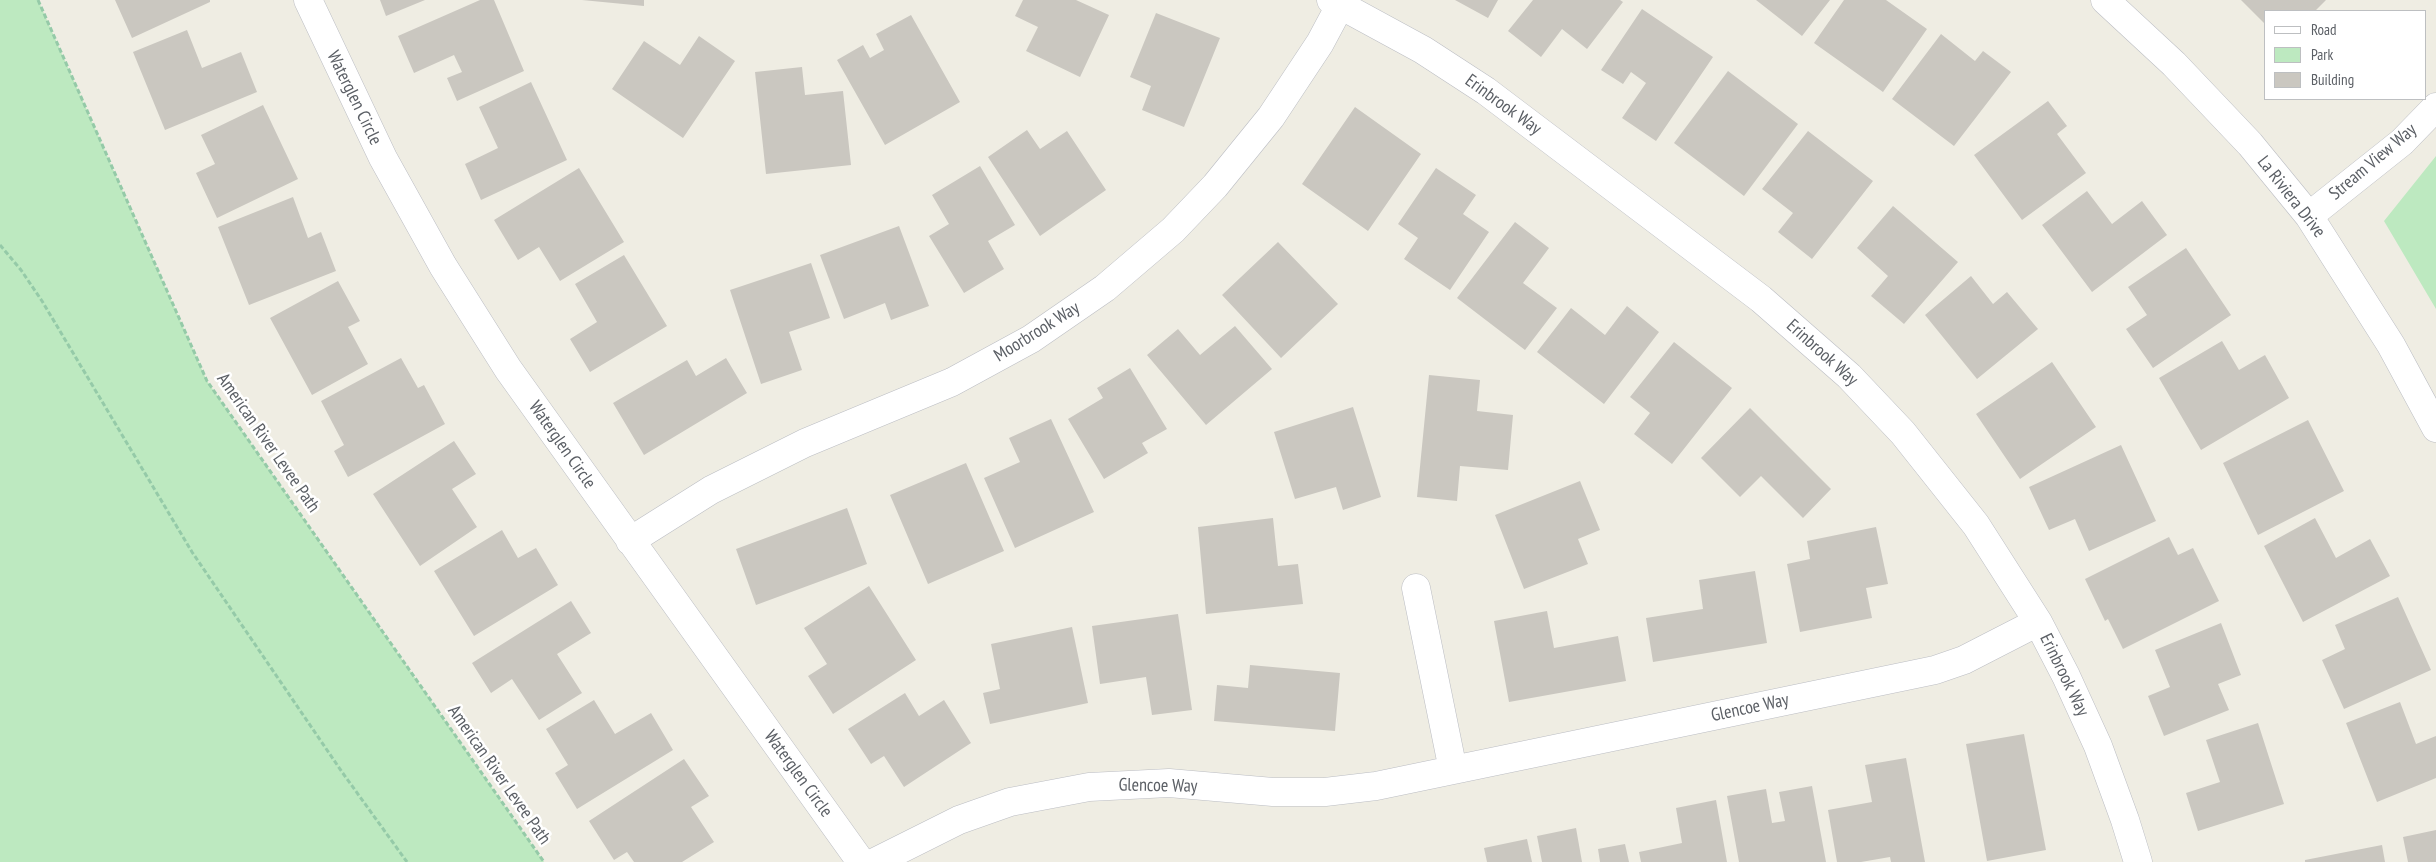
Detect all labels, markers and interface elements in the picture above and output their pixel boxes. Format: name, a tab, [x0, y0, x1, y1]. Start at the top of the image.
legend	[2264, 10, 2426, 100]
text: Road	[2311, 20, 2337, 39]
text: Park	[2311, 45, 2333, 64]
street label: Waterglen Circle	[322, 47, 386, 149]
street label: Erinbrook Way	[1461, 70, 1545, 140]
text: Building	[2311, 70, 2354, 89]
street label: Stream View Way	[2325, 119, 2421, 205]
street label: La Riviera Drive	[2252, 152, 2330, 242]
street label: Moorbrook Way	[990, 297, 1084, 367]
street label: Erinbrook Way	[1782, 315, 1862, 391]
street label: American River Levee Path	[212, 369, 324, 517]
street label: Waterglen Circle	[524, 397, 600, 493]
street label: Erinbrook Way	[2035, 630, 2093, 720]
street label: Glencoe Way	[1709, 689, 1791, 727]
street label: American River Levee Path	[443, 701, 555, 849]
street label: Waterglen Circle	[759, 726, 837, 822]
street label: Glencoe Way	[1118, 775, 1198, 797]

